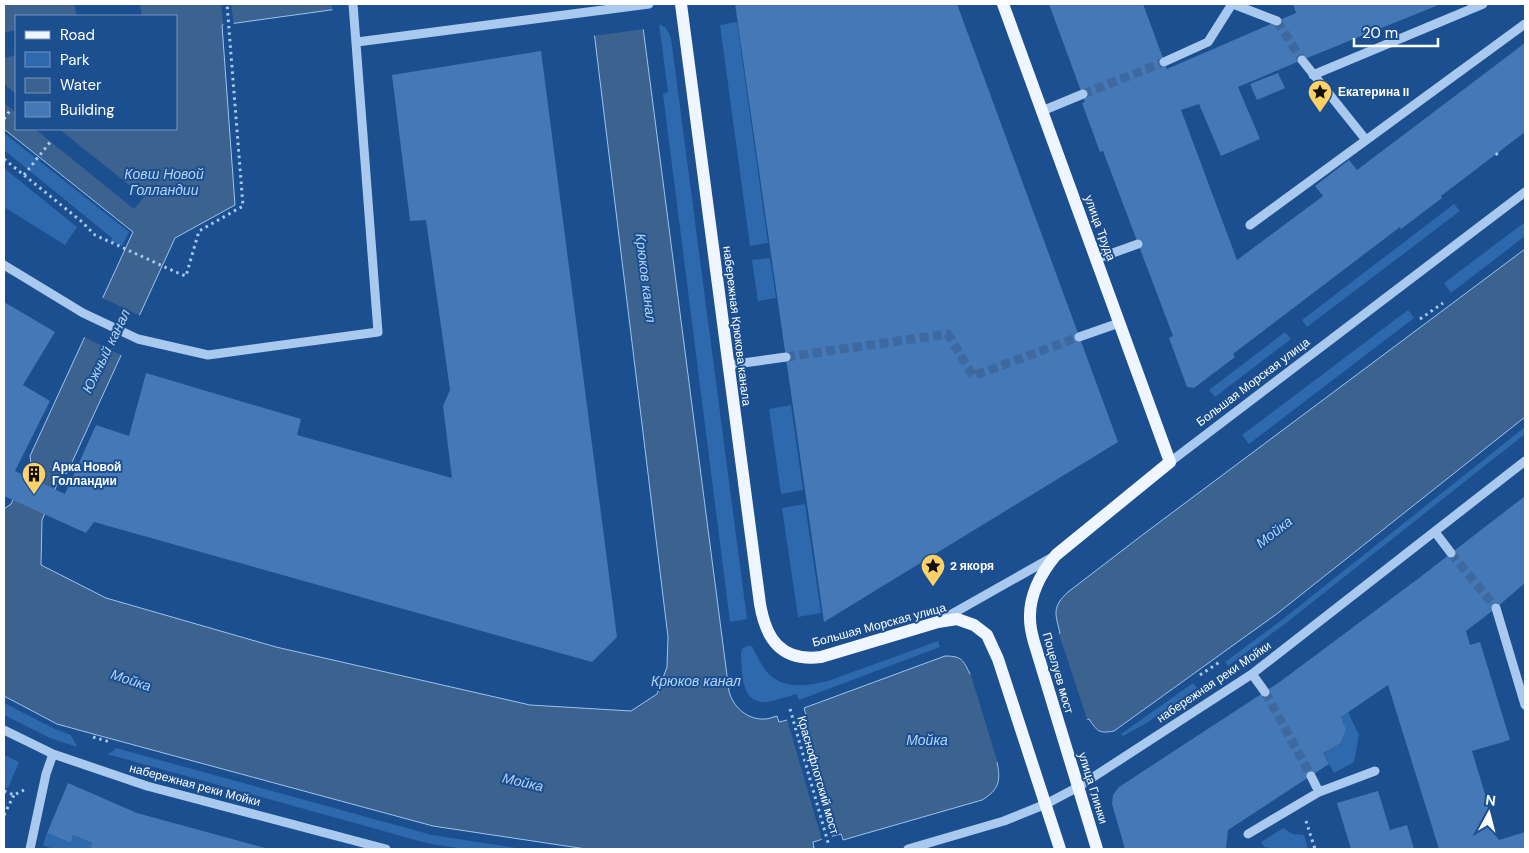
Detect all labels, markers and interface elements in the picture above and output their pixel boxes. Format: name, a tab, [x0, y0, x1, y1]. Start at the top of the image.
legend	[15, 15, 178, 130]
scale bar	[1354, 15, 1438, 47]
text: 20 m	[1362, 23, 1398, 43]
text: Road	[60, 25, 95, 45]
text: Park	[60, 50, 90, 70]
text: Water	[60, 75, 102, 95]
place icon: Екатерина II	[1307, 79, 1333, 113]
place label: Екатерина II	[1338, 84, 1409, 100]
text: Building	[60, 100, 115, 120]
water label: Ковш Новой Голландии	[124, 165, 204, 199]
street label: улица Труда	[1081, 193, 1119, 263]
water label: Крюков канал	[632, 232, 660, 324]
street label: набережная Крюкова канала	[719, 245, 755, 407]
water label: Южный канал	[78, 306, 134, 396]
street label: Большая Морская улица	[1193, 334, 1313, 430]
place label: Арка Новой Голландии	[52, 459, 121, 489]
building icon: Арка Новой Голландии	[21, 461, 47, 495]
water label: Мойка	[1252, 512, 1296, 552]
place icon: 2 якоря	[920, 553, 946, 587]
place label: 2 якоря	[950, 558, 994, 574]
street label: Большая Морская улица	[810, 599, 948, 651]
street label: Поцелуев мост	[1039, 630, 1077, 716]
street label: набережная реки Мойки	[1154, 638, 1274, 726]
water label: Мойка	[108, 665, 154, 695]
water label: Крюков канал	[651, 672, 741, 690]
street label: Краснофлотский мост	[793, 714, 843, 837]
water label: Мойка	[906, 731, 948, 749]
street label: улица Глинки	[1074, 750, 1112, 826]
street label: набережная реки Мойки	[128, 760, 262, 810]
water label: Мойка	[501, 769, 546, 795]
north arrow	[1464, 788, 1514, 838]
text: N	[1484, 791, 1497, 810]

